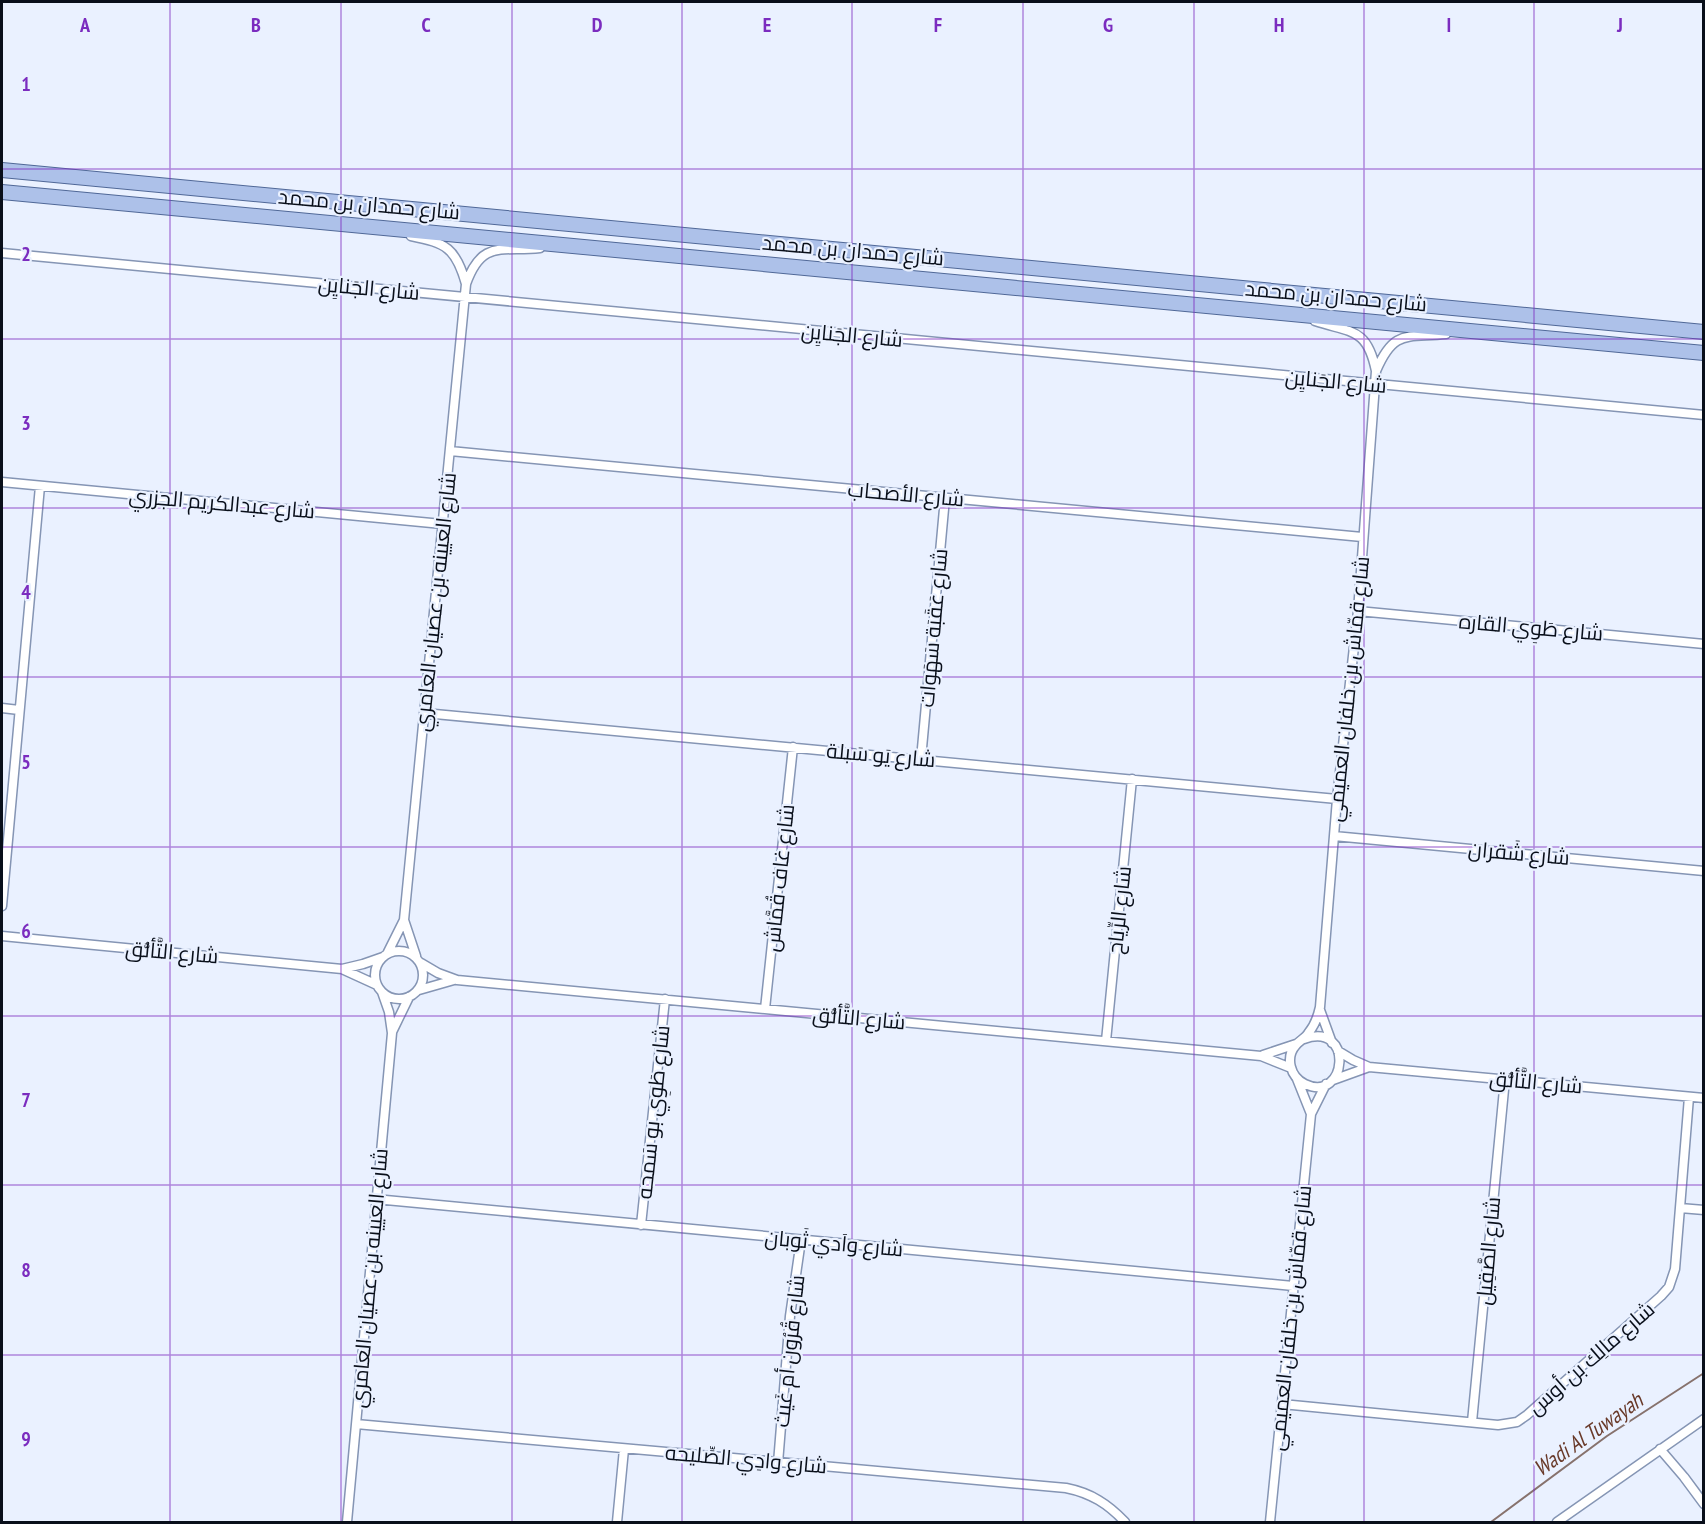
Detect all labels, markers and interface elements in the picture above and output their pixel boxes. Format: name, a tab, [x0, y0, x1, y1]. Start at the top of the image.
text: A	[79, 12, 91, 38]
text: B	[251, 12, 261, 38]
text: C	[421, 12, 431, 38]
text: D	[592, 12, 603, 38]
text: E	[763, 12, 771, 38]
text: F	[934, 12, 942, 38]
text: G	[1103, 12, 1113, 38]
text: H	[1274, 12, 1284, 38]
text: I	[1447, 12, 1451, 38]
text: J	[1616, 12, 1623, 38]
text: 1	[21, 71, 31, 97]
street label: شارع حمدان بن محمد	[277, 183, 461, 226]
street label: شارع حمدان بن محمد	[761, 229, 945, 272]
text: 2	[21, 241, 31, 267]
street label: شارع الجَنايِن	[317, 270, 421, 307]
street label: شارع حمدان بن محمد	[1244, 275, 1428, 318]
street label: شارع الجَنايِن	[800, 317, 904, 354]
street label: شارع الجَنايِن	[1284, 363, 1388, 400]
text: 3	[21, 410, 31, 436]
street label: شارع العيينه بن عصيان العامري	[408, 471, 465, 733]
street label: شارع الأصحاب	[846, 475, 965, 514]
street label: شارع عبدالكريم الجزري	[128, 481, 316, 528]
street label: شارع عَقَبَة سَهَوات	[913, 547, 954, 709]
street label: شارع قمّاش بن خلفان العميمي	[1321, 555, 1378, 823]
text: 4	[21, 579, 31, 605]
street label: شارع طَوِي القاره	[1457, 607, 1604, 650]
street label: شارع يَو سَبلة	[825, 737, 937, 774]
text: 5	[21, 749, 31, 775]
street label: شارع غاف قُمَّاش	[758, 803, 801, 953]
street label: شارع شَقران	[1467, 835, 1571, 872]
street label: شارع الرِّياح	[1101, 865, 1138, 956]
text: 6	[21, 918, 31, 944]
street label: شارع التَّألُّق	[124, 934, 220, 971]
street label: شارع التَّألُّق	[811, 1000, 907, 1037]
street label: شارع طَوِي بو سَمحه	[630, 1024, 679, 1201]
street label: شارع التَّألُّق	[1488, 1064, 1584, 1101]
text: 7	[21, 1087, 31, 1113]
street label: شارع العيينه بن عصيان العامري	[344, 1147, 397, 1409]
street label: شارع قمّاش بن خلفان العميمي	[1263, 1184, 1320, 1452]
street label: شارع الصَّقِيل	[1470, 1196, 1507, 1306]
street label: شارع واَدي ثَوبان	[763, 1223, 904, 1266]
text: 8	[21, 1257, 31, 1283]
street label: شارع قُرُون أم غَيث	[768, 1273, 811, 1429]
street label: شارع مالِك بن أوس	[1522, 1296, 1661, 1421]
water label: Wadi Al Tuwayah	[1528, 1385, 1649, 1482]
text: 9	[21, 1426, 31, 1452]
street label: شارع وادِي الصِّليحه	[664, 1438, 828, 1483]

